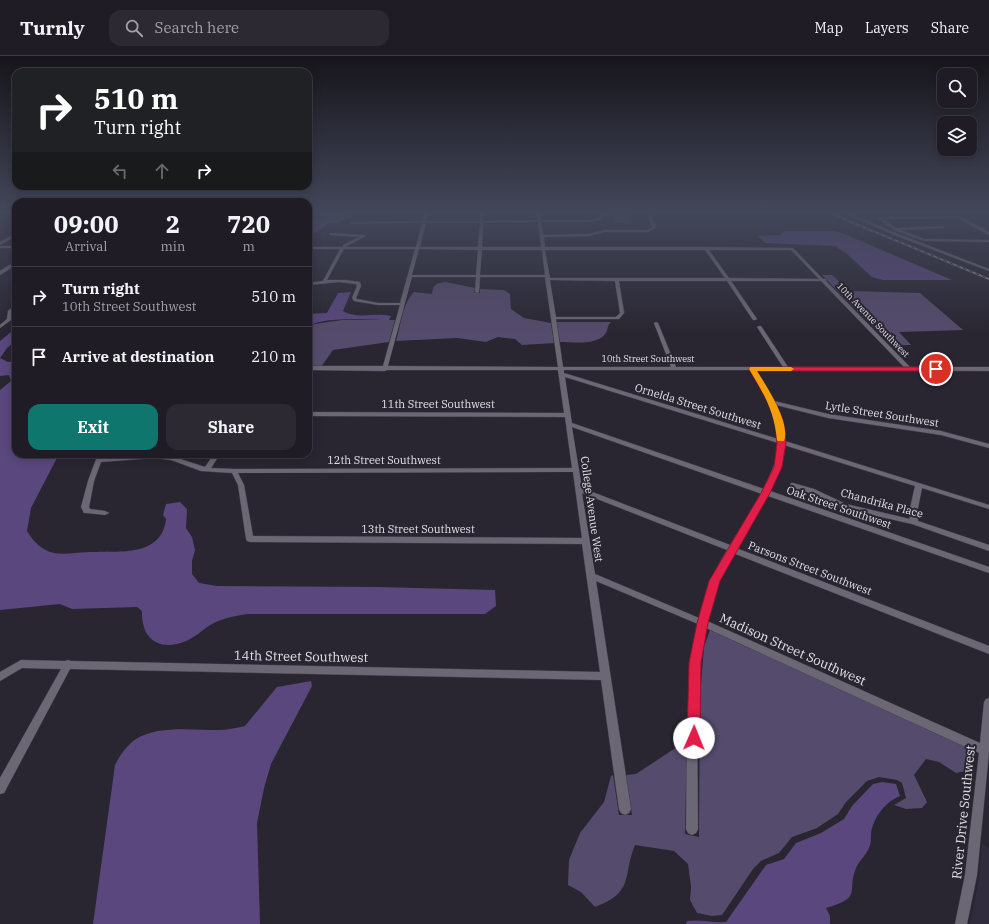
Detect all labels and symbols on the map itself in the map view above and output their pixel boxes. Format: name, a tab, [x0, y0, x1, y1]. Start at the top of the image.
street label: 10th Avenue Southwest	[835, 280, 912, 359]
pin	[919, 352, 953, 386]
street label: 10th Street Southwest	[602, 353, 694, 364]
street label: Ornelda Street Southwest	[633, 380, 763, 432]
street label: 11th Street Southwest	[381, 397, 495, 411]
street label: Lytle Street Southwest	[824, 398, 940, 430]
street label: 12th Street Southwest	[327, 453, 441, 467]
street label: College Avenue West	[578, 455, 606, 563]
street label: Oak Street Southwest	[785, 482, 893, 532]
street label: Chandrika Place	[839, 485, 925, 521]
street label: 13th Street Southwest	[361, 522, 475, 536]
street label: Parsons Street Southwest	[746, 538, 874, 598]
street label: Madison Street Southwest	[717, 609, 869, 690]
street label: 14th Street Southwest	[234, 647, 369, 666]
position arrow	[673, 717, 715, 759]
street label: River Drive Southwest	[948, 744, 979, 880]

